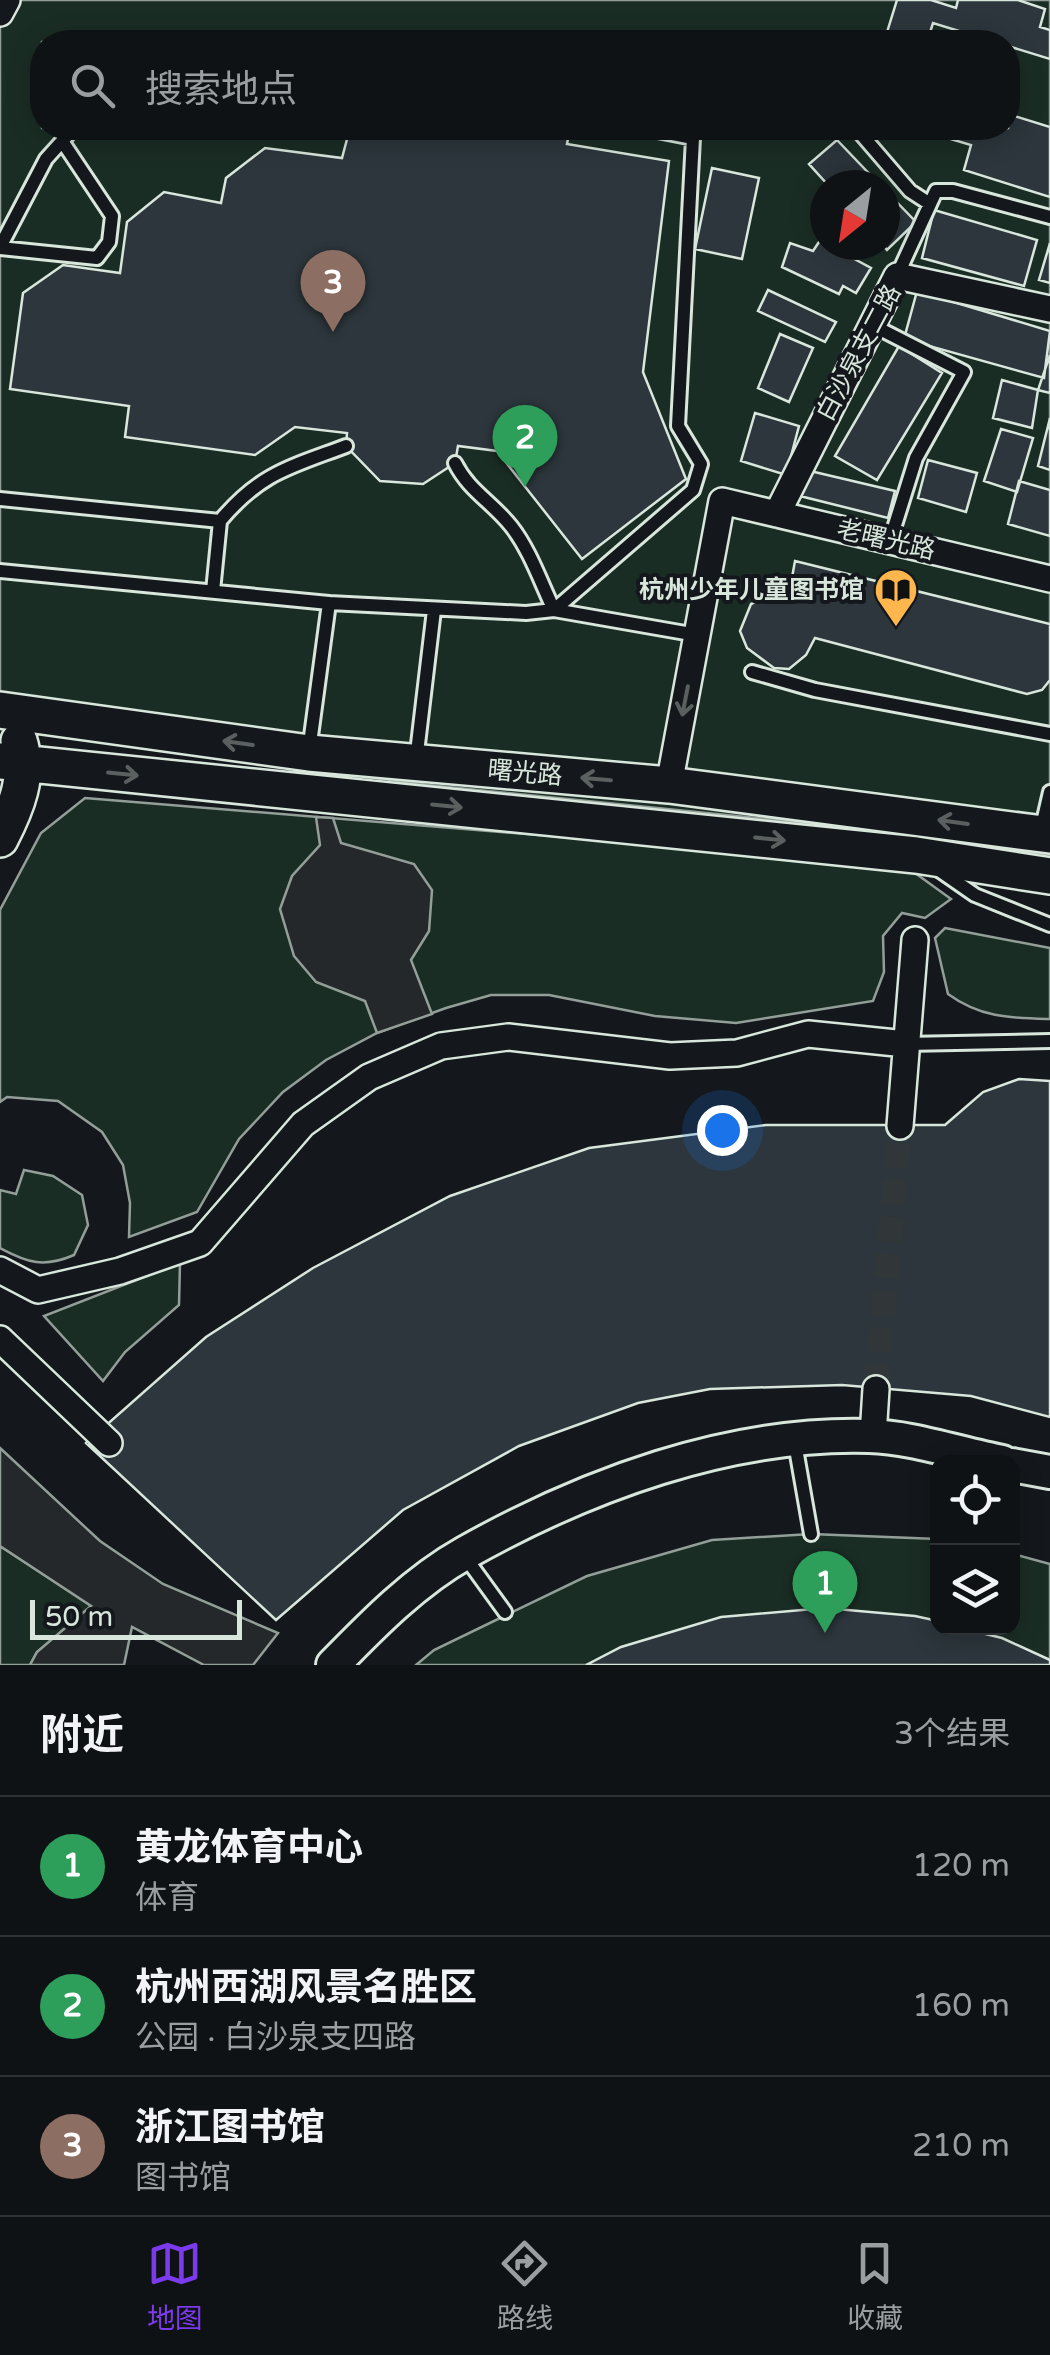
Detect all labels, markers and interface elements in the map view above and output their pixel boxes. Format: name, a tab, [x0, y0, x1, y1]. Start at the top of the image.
search box	[30, 30, 1020, 140]
icon: search	[65, 58, 120, 113]
text: 搜索地点	[145, 67, 297, 113]
north arrow	[810, 170, 900, 260]
pin: 3	[300, 250, 366, 332]
street label: 白沙泉支二路	[811, 280, 907, 426]
pin: 2	[492, 404, 558, 487]
street label: 老曙光路	[834, 514, 938, 566]
library icon: 杭州少年儿童图书馆	[873, 567, 919, 628]
place label: 杭州少年儿童图书馆	[639, 575, 864, 605]
one-way arrow	[675, 684, 694, 716]
one-way arrow	[222, 734, 255, 752]
street label: 曙光路	[486, 755, 564, 791]
one-way arrow	[107, 764, 139, 783]
one-way arrow	[580, 769, 613, 788]
one-way arrow	[430, 797, 462, 816]
one-way arrow	[938, 813, 970, 831]
one-way arrow	[753, 830, 785, 849]
your location	[697, 1105, 748, 1156]
map controls	[930, 1455, 1020, 1635]
button: locate	[930, 1455, 1020, 1545]
button: layers	[930, 1545, 1020, 1635]
pin: 1	[792, 1550, 858, 1633]
scale bar	[30, 1595, 242, 1640]
text: 50 m	[45, 1600, 113, 1634]
text: 附近	[40, 1710, 124, 1761]
text: 3个结果	[894, 1715, 1010, 1753]
text: 黄龙体育中心	[135, 1825, 363, 1871]
text: 1	[62, 1847, 83, 1885]
text: 120 m	[912, 1847, 1010, 1885]
text: 体育	[135, 1879, 199, 1917]
text: 杭州西湖风景名胜区	[135, 1965, 477, 2011]
text: 2	[62, 1987, 83, 2025]
text: 160 m	[912, 1987, 1010, 2025]
text: 公园 · 白沙泉支四路	[135, 2019, 416, 2057]
text: 浙江图书馆	[135, 2105, 325, 2151]
text: 3	[62, 2127, 83, 2165]
text: 210 m	[912, 2127, 1010, 2165]
text: 图书馆	[135, 2159, 231, 2197]
tab: 地图	[147, 2236, 203, 2336]
tab: 路线	[497, 2236, 553, 2336]
tab: 收藏	[847, 2236, 903, 2336]

